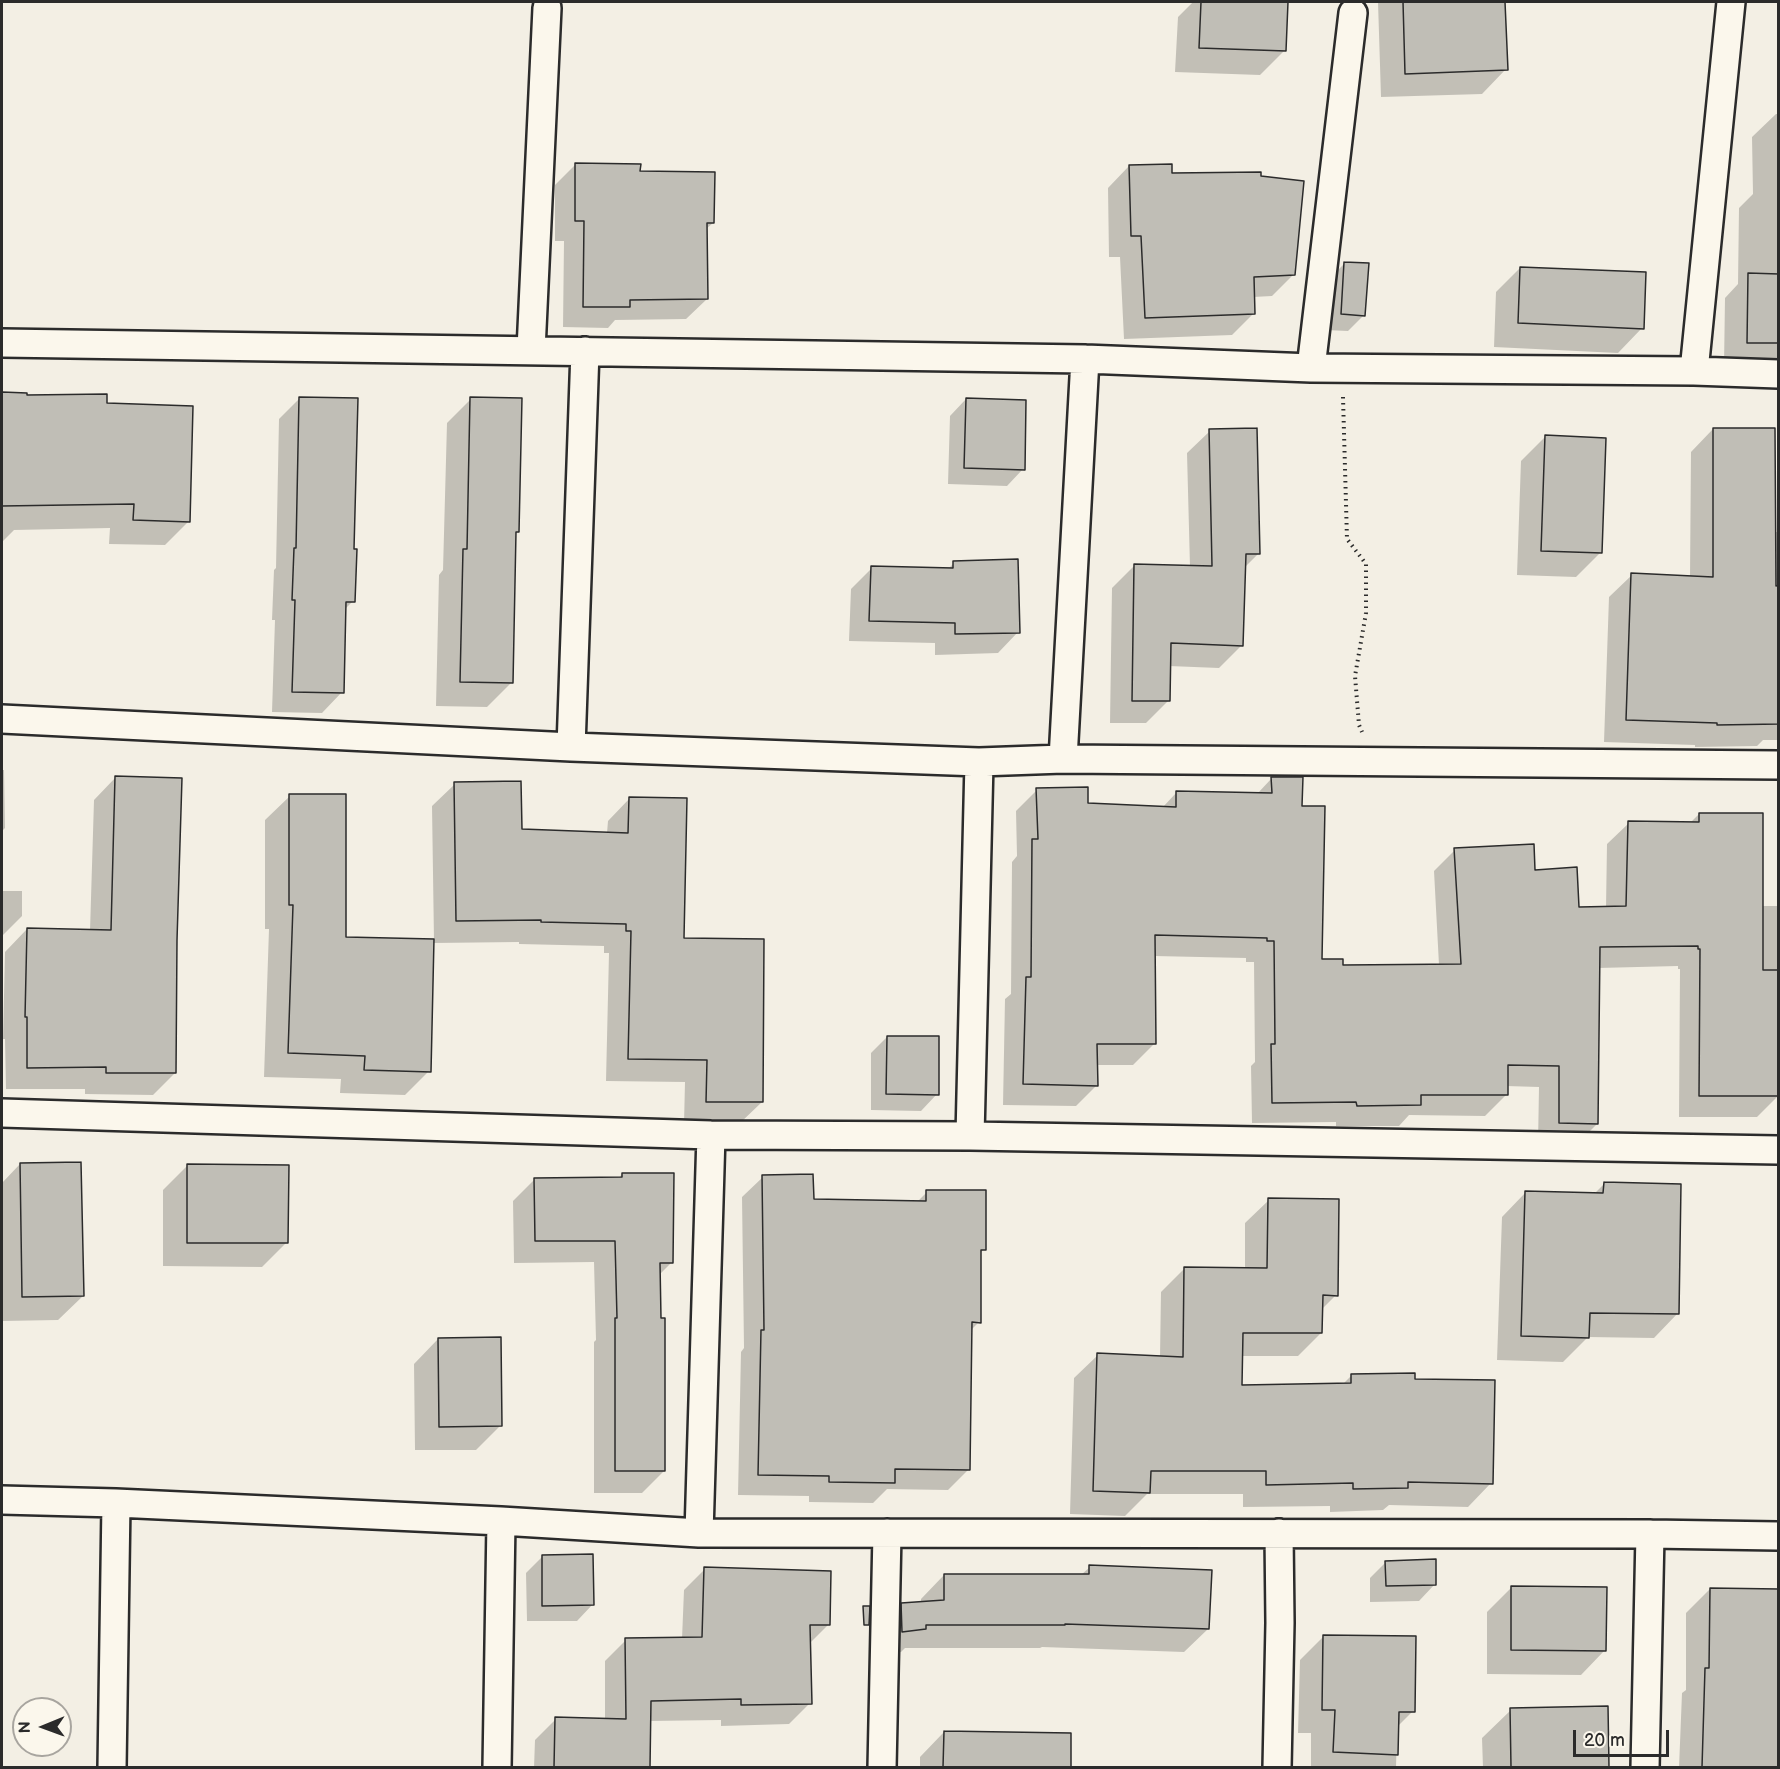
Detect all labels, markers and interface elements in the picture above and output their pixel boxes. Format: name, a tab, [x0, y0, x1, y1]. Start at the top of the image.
north arrow	[12, 1697, 72, 1757]
scale bar	[1576, 1718, 1672, 1756]
text: N	[16, 1721, 35, 1733]
text: 20 m	[1584, 1730, 1625, 1751]

